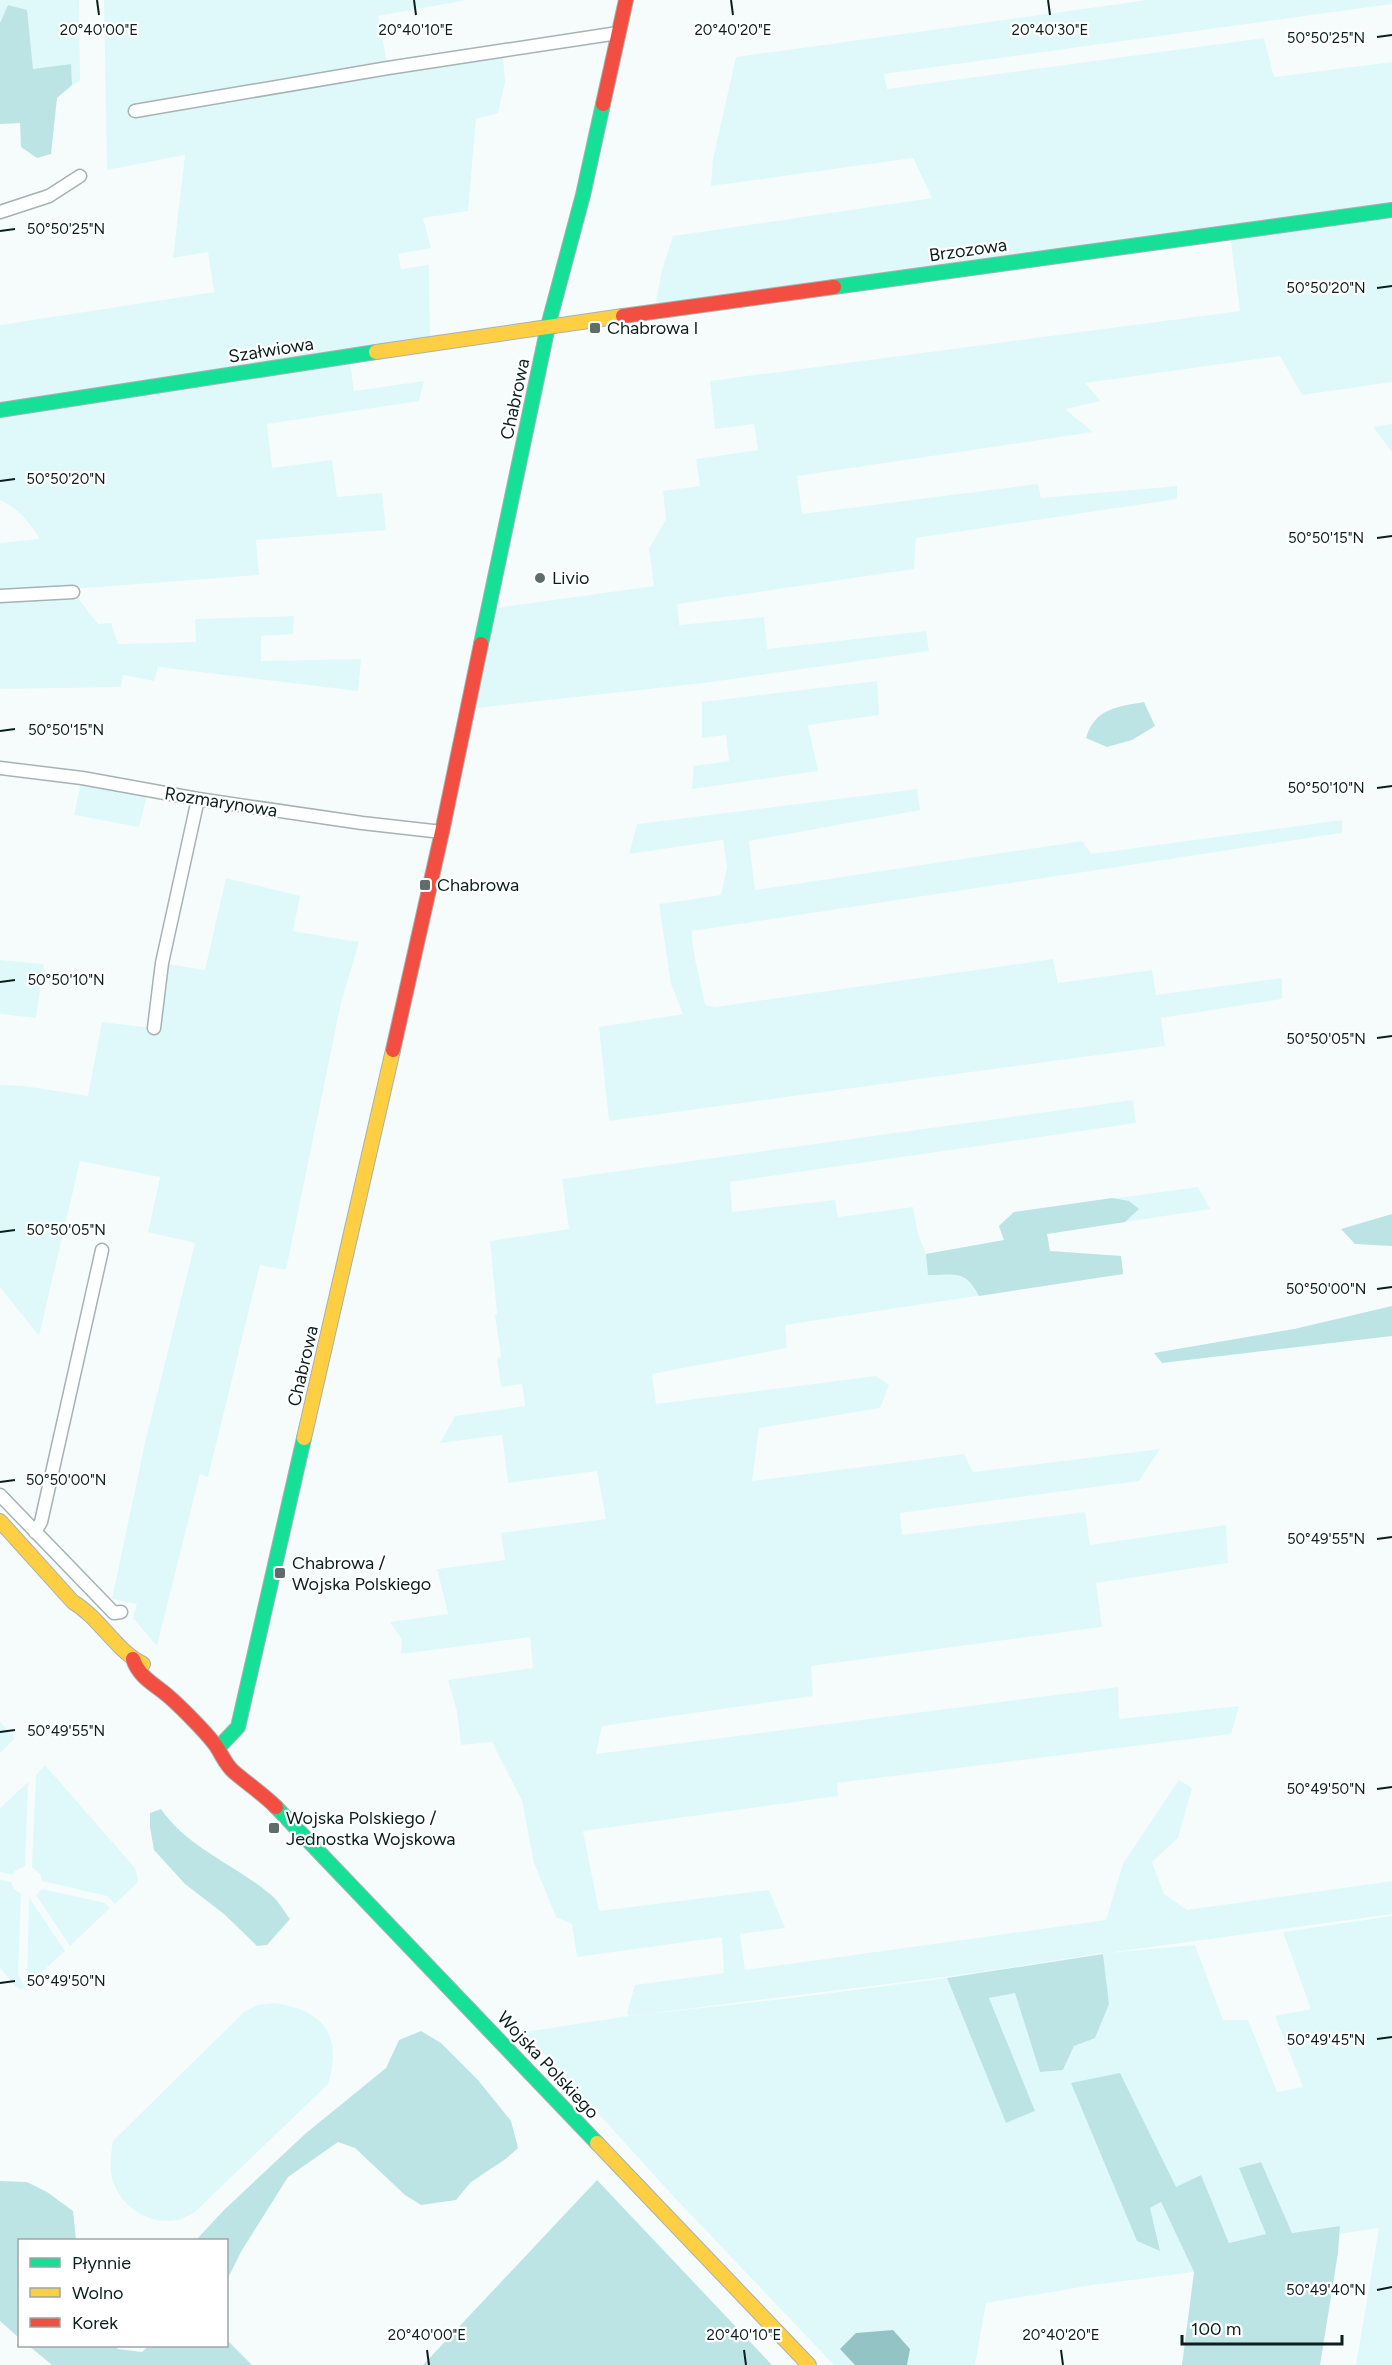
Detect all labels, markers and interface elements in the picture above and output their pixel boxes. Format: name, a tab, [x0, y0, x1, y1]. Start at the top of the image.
text: 20°40'00"E	[60, 21, 138, 39]
text: 20°40'10"E	[379, 21, 453, 39]
text: 20°40'20"E	[694, 21, 772, 39]
text: 20°40'30"E	[1012, 21, 1088, 39]
text: 50°50'25"N	[1287, 29, 1365, 47]
text: 50°50'25"N	[27, 220, 105, 238]
street label: Brzozowa	[928, 234, 1008, 266]
text: 50°50'20"N	[1286, 279, 1366, 297]
place label: Chabrowa I	[607, 317, 698, 339]
marker: Chabrowa I	[588, 321, 602, 335]
street label: Szałwiowa	[227, 332, 315, 368]
street label: Chabrowa	[496, 357, 534, 441]
text: 50°50'20"N	[26, 470, 106, 488]
text: 50°50'15"N	[1288, 529, 1364, 547]
place label: Livio	[552, 567, 590, 589]
marker: Livio	[533, 571, 547, 585]
text: 50°50'15"N	[28, 721, 104, 739]
text: 50°50'10"N	[1287, 779, 1365, 797]
street label: Rozmarynowa	[163, 782, 279, 822]
place label: Chabrowa	[437, 874, 519, 896]
marker: Chabrowa	[418, 878, 432, 892]
text: 50°50'10"N	[27, 971, 105, 989]
text: 50°50'05"N	[1286, 1030, 1366, 1048]
text: 50°50'05"N	[26, 1221, 106, 1239]
text: 50°50'00"N	[1286, 1280, 1366, 1298]
street label: Chabrowa	[283, 1324, 323, 1408]
text: 50°50'00"N	[26, 1471, 106, 1489]
text: 50°49'55"N	[1287, 1530, 1365, 1548]
place label: Chabrowa / Wojska Polskiego	[292, 1552, 431, 1595]
marker: Chabrowa / Wojska Polskiego	[273, 1566, 287, 1580]
text: 50°49'55"N	[27, 1722, 105, 1740]
text: 50°49'50"N	[1286, 1780, 1366, 1798]
place label: Wojska Polskiego / Jednostka Wojskowa	[286, 1807, 456, 1850]
marker: Wojska Polskiego / Jednostka Wojskowa	[267, 1821, 281, 1835]
text: 50°49'50"N	[26, 1972, 106, 1990]
street label: Wojska Polskiego	[493, 2007, 603, 2123]
text: 50°49'45"N	[1287, 2031, 1365, 2049]
legend	[18, 2239, 228, 2347]
text: Płynnie	[72, 2252, 131, 2274]
text: 50°49'40"N	[1286, 2281, 1366, 2299]
text: Wolno	[72, 2282, 123, 2304]
scale bar	[1182, 2308, 1342, 2346]
text: Korek	[72, 2312, 118, 2334]
text: 100 m	[1191, 2318, 1241, 2340]
text: 20°40'00"E	[388, 2326, 466, 2344]
text: 20°40'10"E	[707, 2326, 781, 2344]
text: 20°40'20"E	[1022, 2326, 1100, 2344]

